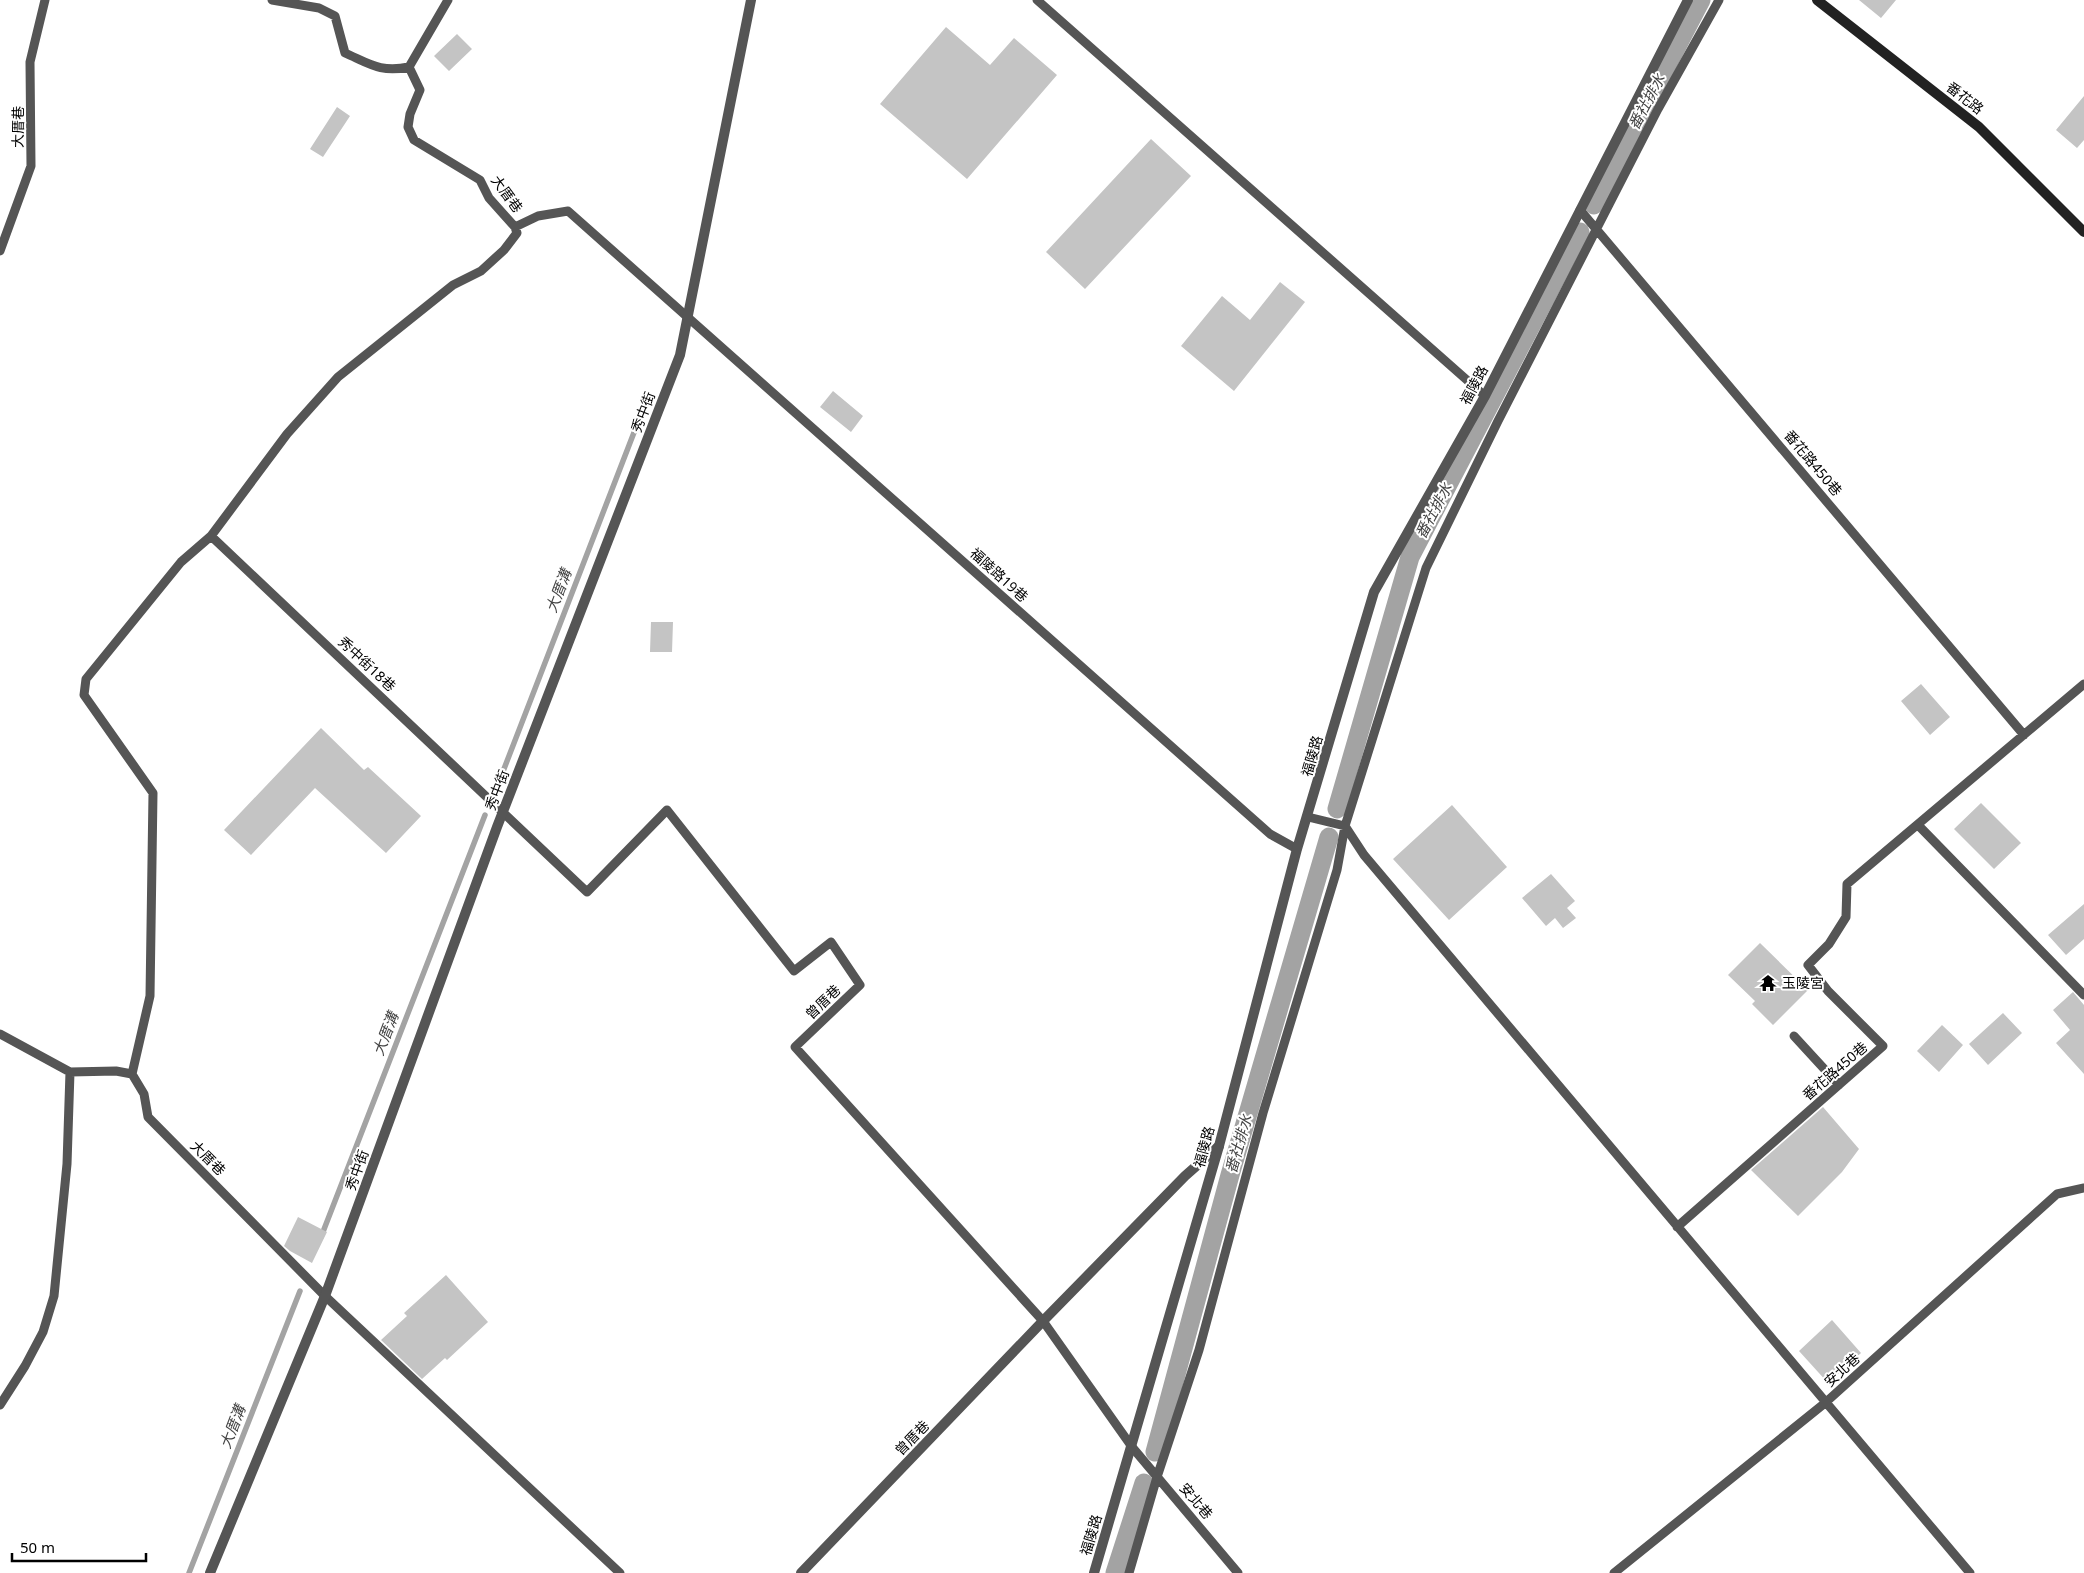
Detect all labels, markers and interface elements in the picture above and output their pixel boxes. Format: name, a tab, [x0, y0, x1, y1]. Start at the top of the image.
water label: 番社排水	[1623, 69, 1669, 133]
street label: 番花路	[1943, 77, 1988, 118]
street label: 大厝巷	[8, 106, 27, 148]
street label: 大厝巷	[487, 171, 527, 216]
street label: 福陵路	[1455, 362, 1492, 408]
street label: 秀中街	[626, 389, 659, 435]
street label: 番花路450巷	[1780, 426, 1846, 499]
water label: 番社排水	[1410, 478, 1456, 542]
street label: 福陵路19巷	[966, 543, 1032, 606]
water label: 大厝溝	[541, 564, 576, 615]
street label: 秀中街18巷	[335, 632, 400, 695]
street label: 福陵路	[1297, 733, 1326, 779]
street label: 秀中街	[480, 767, 513, 813]
temple icon: 玉陵宮	[1758, 973, 1778, 993]
place label: 玉陵宮	[1782, 973, 1824, 992]
street label: 曾厝巷	[801, 980, 844, 1023]
water label: 大厝溝	[368, 1007, 403, 1058]
street label: 番花路450巷	[1798, 1037, 1871, 1104]
water label: 番社排水	[1220, 1111, 1256, 1175]
street label: 福陵路	[1189, 1124, 1218, 1170]
street label: 大厝巷	[187, 1136, 230, 1179]
street label: 秀中街	[340, 1147, 373, 1193]
street label: 安北巷	[1820, 1349, 1864, 1391]
water label: 大厝溝	[215, 1400, 250, 1451]
street label: 曾厝巷	[890, 1416, 933, 1459]
street label: 安北巷	[1176, 1478, 1217, 1523]
street label: 福陵路	[1075, 1512, 1106, 1558]
scale bar	[12, 1530, 146, 1562]
text: 50 m	[20, 1537, 55, 1557]

